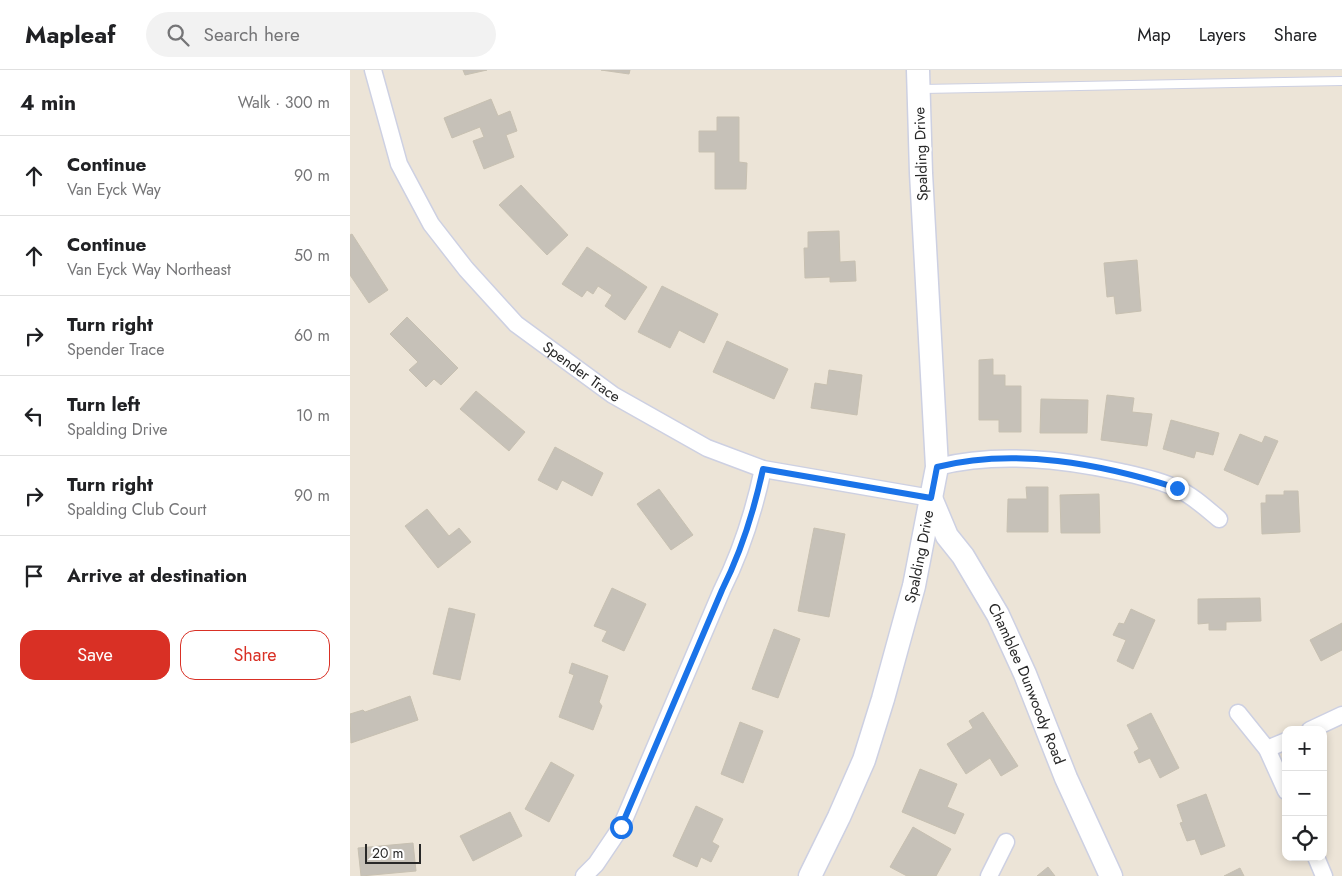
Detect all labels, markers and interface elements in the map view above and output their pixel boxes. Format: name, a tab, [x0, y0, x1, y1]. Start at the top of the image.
search box	[146, 12, 496, 57]
text: Mapleaf	[25, 17, 116, 52]
icon: search	[164, 21, 192, 49]
text: Search here	[204, 21, 300, 48]
text: Map	[1137, 22, 1171, 48]
text: Layers	[1199, 22, 1246, 48]
text: Share	[1274, 22, 1317, 48]
text: 4 min	[20, 88, 76, 118]
text: Walk · 300 m	[238, 91, 330, 114]
street label: Spalding Drive	[908, 106, 934, 201]
text: Continue	[67, 151, 146, 178]
icon: ahead	[20, 162, 48, 190]
text: 90 m	[294, 164, 330, 187]
text: Van Eyck Way	[67, 178, 161, 201]
text: Continue	[67, 231, 146, 258]
icon: ahead	[20, 242, 48, 270]
text: 50 m	[294, 244, 330, 267]
text: Van Eyck Way Northeast	[67, 258, 231, 281]
text: Turn right	[67, 311, 153, 338]
icon: right	[20, 322, 48, 350]
text: 60 m	[294, 324, 330, 347]
street label: Spender Trace	[538, 336, 624, 408]
text: Spender Trace	[67, 338, 164, 361]
text: Turn left	[67, 391, 140, 418]
icon: left	[20, 402, 48, 430]
text: 10 m	[296, 404, 330, 427]
text: Spalding Drive	[67, 418, 167, 441]
text: Turn right	[67, 471, 153, 498]
route end	[1166, 477, 1189, 500]
icon: right	[20, 482, 48, 510]
text: 90 m	[294, 484, 330, 507]
text: Spalding Club Court	[67, 498, 206, 521]
street label: Spalding Drive	[899, 508, 939, 605]
icon: arrive	[20, 562, 48, 590]
text: Arrive at destination	[67, 562, 247, 589]
street label: Chamblee Dunwoody Road	[982, 599, 1071, 768]
button: Save	[20, 630, 170, 680]
button: Share	[180, 630, 330, 680]
map controls	[1282, 726, 1327, 861]
button: +	[1282, 726, 1327, 771]
button: −	[1282, 771, 1327, 816]
route start	[610, 816, 633, 839]
button: locate	[1282, 816, 1327, 861]
scale bar	[365, 841, 421, 864]
text: 20 m	[372, 843, 404, 863]

